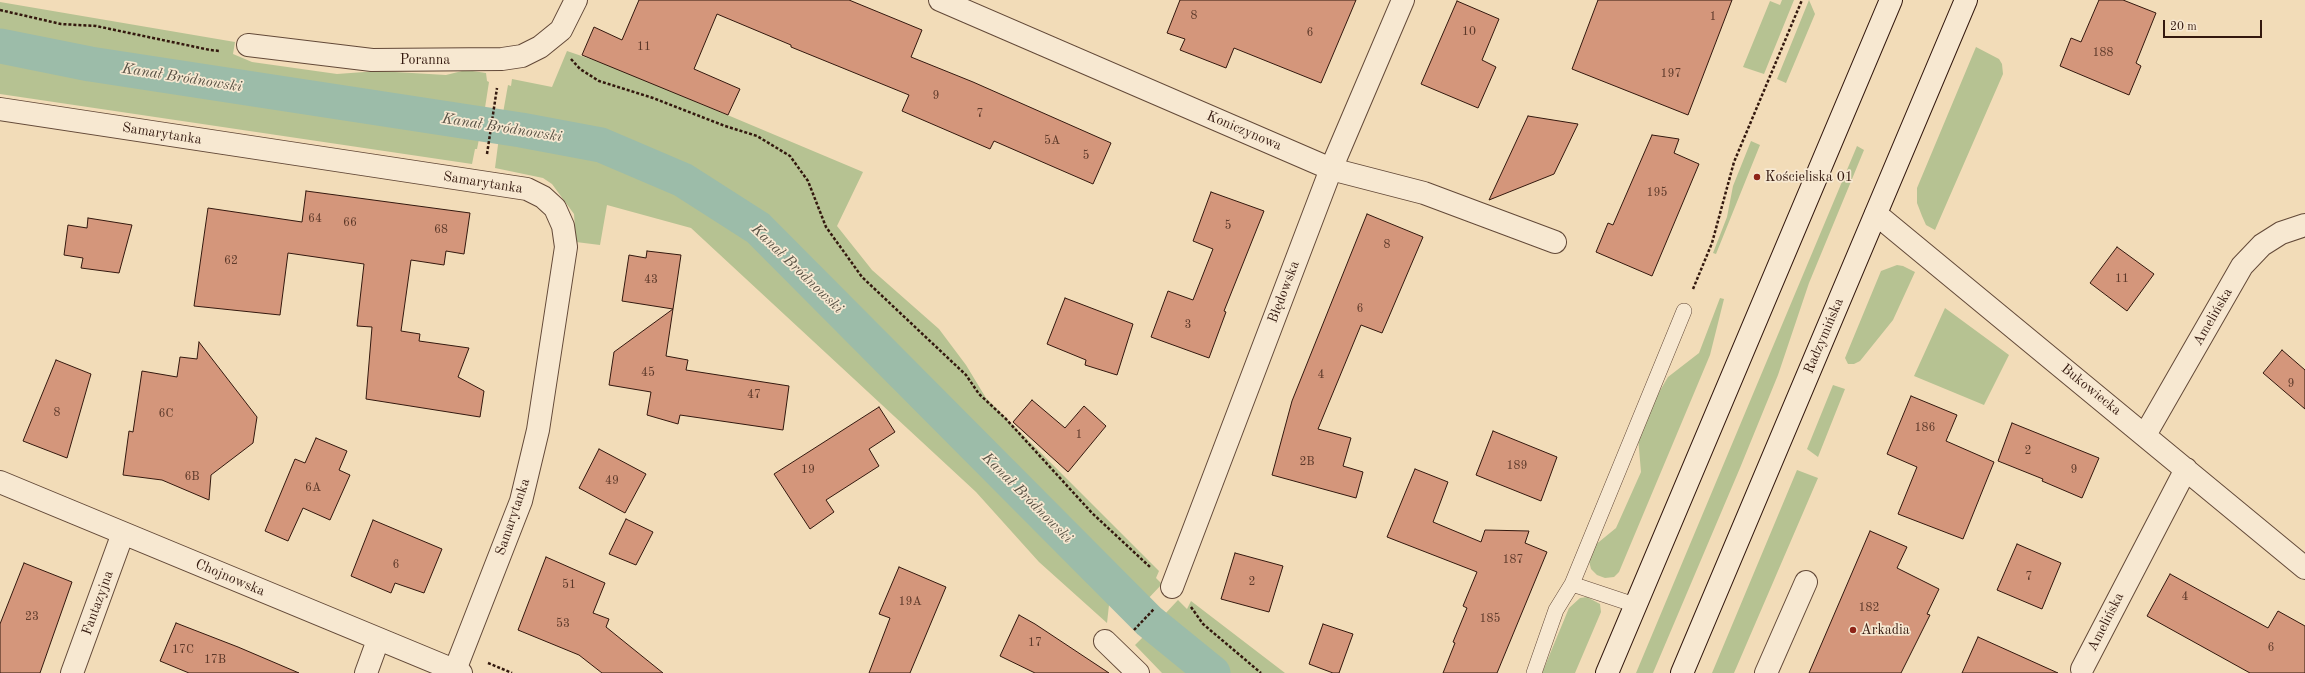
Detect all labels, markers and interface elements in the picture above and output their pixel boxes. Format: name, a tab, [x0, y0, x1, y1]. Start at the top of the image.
house number: 8	[1191, 9, 1197, 23]
house number: 1	[1710, 10, 1716, 24]
scale bar	[2165, 12, 2264, 38]
text: 20 m	[2170, 21, 2197, 33]
house number: 10	[1462, 25, 1476, 39]
house number: 6	[1307, 26, 1313, 40]
house number: 11	[637, 40, 651, 54]
house number: 188	[2093, 46, 2113, 60]
street label: Poranna	[400, 52, 450, 68]
water label: Kanał Bródnowski	[121, 60, 243, 96]
house number: 197	[1661, 67, 1681, 81]
house number: 9	[933, 89, 939, 103]
house number: 7	[977, 107, 983, 121]
street label: Koniczynowa	[1204, 108, 1284, 154]
water label: Kanał Bródnowski	[441, 110, 563, 146]
street label: Samarytanka	[121, 119, 203, 149]
house number: 5A	[1044, 134, 1060, 148]
house number: 5	[1083, 149, 1089, 163]
street label: Samarytanka	[442, 168, 524, 198]
place label: Kościeliska 01	[1765, 169, 1853, 185]
marker: Kościeliska 01	[1752, 172, 1762, 182]
house number: 195	[1647, 186, 1667, 200]
house number: 64	[308, 212, 322, 226]
house number: 66	[343, 216, 357, 230]
house number: 5	[1225, 219, 1231, 233]
water label: Kanał Bródnowski	[747, 220, 847, 318]
house number: 68	[434, 223, 448, 237]
house number: 8	[1384, 238, 1390, 252]
house number: 62	[224, 254, 238, 268]
street label: Błędowska	[1264, 259, 1304, 325]
house number: 11	[2115, 272, 2129, 286]
house number: 43	[644, 273, 658, 287]
street label: Amelińska	[2190, 285, 2236, 349]
street label: Radzymińska	[1801, 296, 1847, 376]
house number: 6	[1357, 302, 1363, 316]
house number: 3	[1185, 318, 1191, 332]
street label: Bukowiecka	[2058, 361, 2124, 419]
house number: 45	[641, 366, 655, 380]
house number: 4	[1318, 368, 1324, 382]
house number: 9	[2288, 377, 2294, 391]
house number: 47	[747, 388, 761, 402]
house number: 8	[54, 406, 60, 420]
house number: 6C	[159, 407, 173, 421]
house number: 186	[1915, 421, 1935, 435]
house number: 1	[1076, 428, 1082, 442]
house number: 2	[2025, 444, 2031, 458]
water label: Kanał Bródnowski	[978, 449, 1076, 547]
house number: 2B	[1299, 455, 1315, 469]
house number: 189	[1507, 459, 1527, 473]
house number: 19	[801, 463, 815, 477]
house number: 9	[2071, 463, 2077, 477]
house number: 6B	[184, 470, 200, 484]
house number: 49	[605, 474, 619, 488]
street label: Samarytanka	[492, 476, 534, 558]
house number: 6A	[305, 481, 321, 495]
house number: 187	[1503, 553, 1523, 567]
street label: Chojnowska	[193, 556, 267, 600]
house number: 6	[393, 558, 399, 572]
street label: Fantazyjna	[79, 568, 117, 638]
house number: 7	[2026, 570, 2032, 584]
house number: 2	[1249, 575, 1255, 589]
house number: 51	[562, 578, 576, 592]
street label: Amelińska	[2084, 590, 2128, 654]
house number: 4	[2182, 590, 2188, 604]
house number: 19A	[898, 595, 922, 609]
house number: 182	[1859, 601, 1879, 615]
house number: 23	[25, 610, 39, 624]
house number: 185	[1480, 612, 1500, 626]
house number: 53	[556, 617, 570, 631]
place label: Arkadia	[1861, 622, 1910, 638]
marker: Arkadia	[1848, 625, 1858, 635]
house number: 17	[1028, 636, 1042, 650]
house number: 6	[2268, 641, 2274, 655]
house number: 17C	[172, 643, 194, 657]
house number: 17B	[204, 653, 226, 667]

